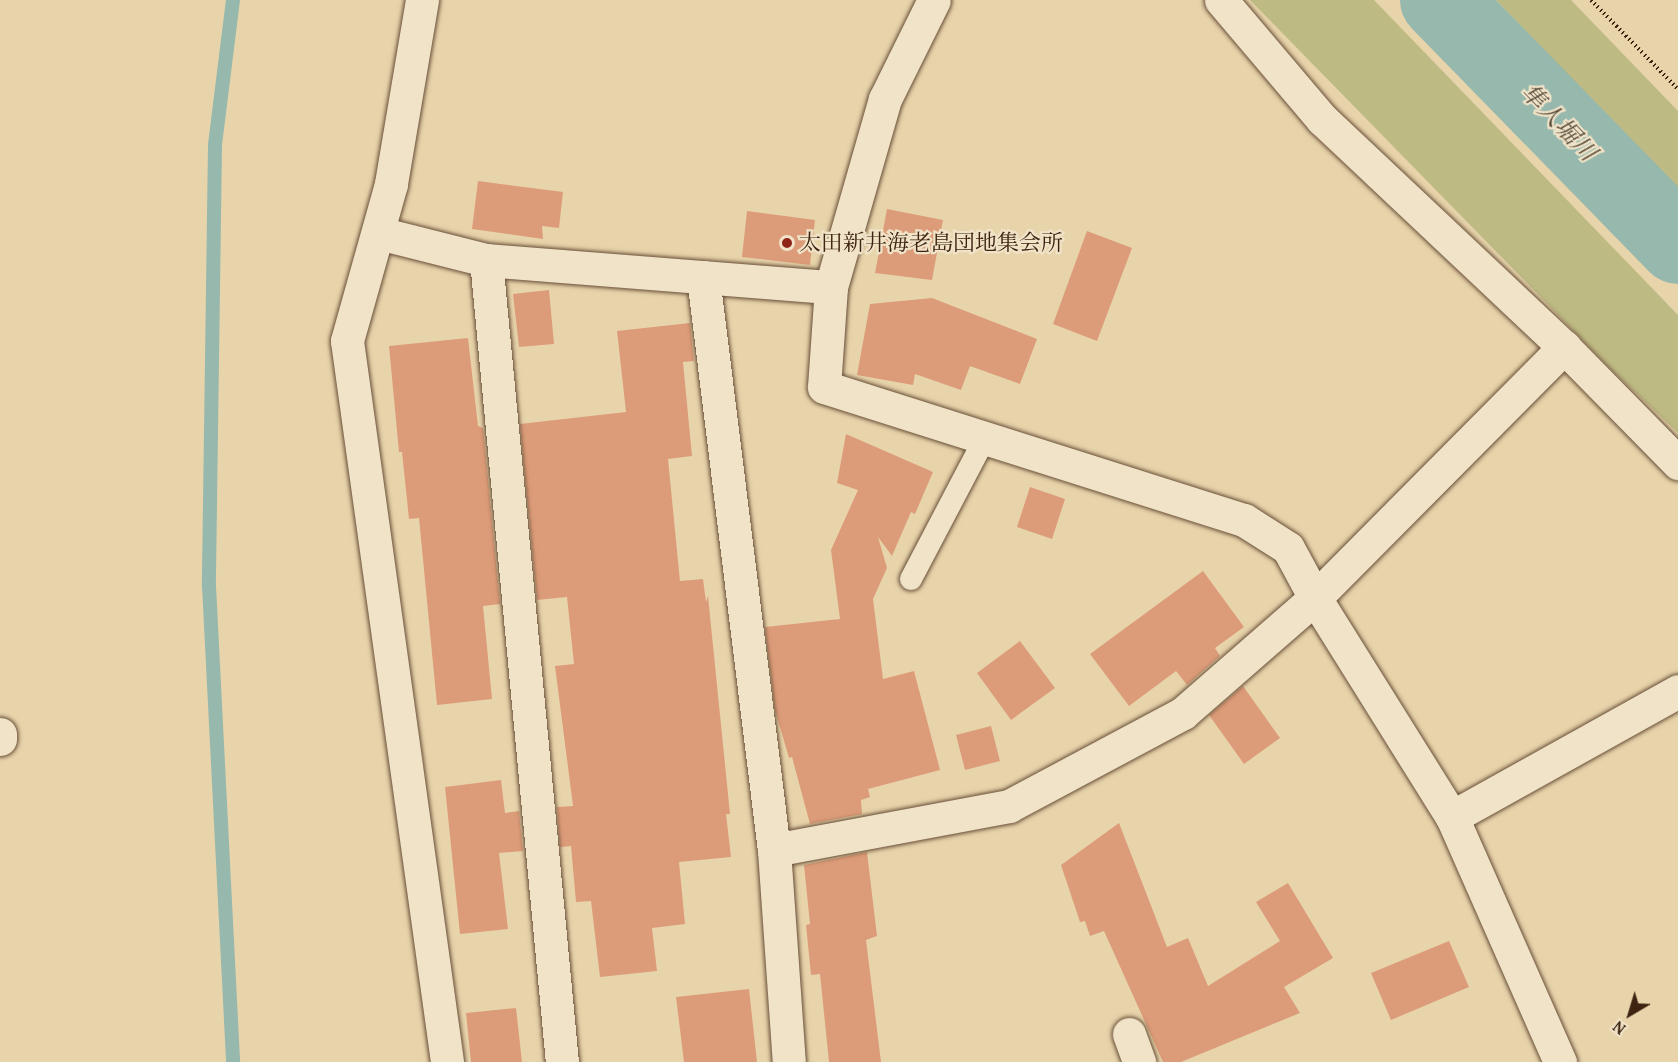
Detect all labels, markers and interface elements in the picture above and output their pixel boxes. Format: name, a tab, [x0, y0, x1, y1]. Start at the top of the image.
water label: 隼人堀川	[1515, 77, 1603, 167]
place label: 太田新井海老島団地集会所	[799, 230, 1063, 256]
marker: 太田新井海老島団地集会所	[780, 236, 794, 250]
north arrow	[1600, 984, 1660, 1044]
text: N	[1607, 1015, 1631, 1041]

